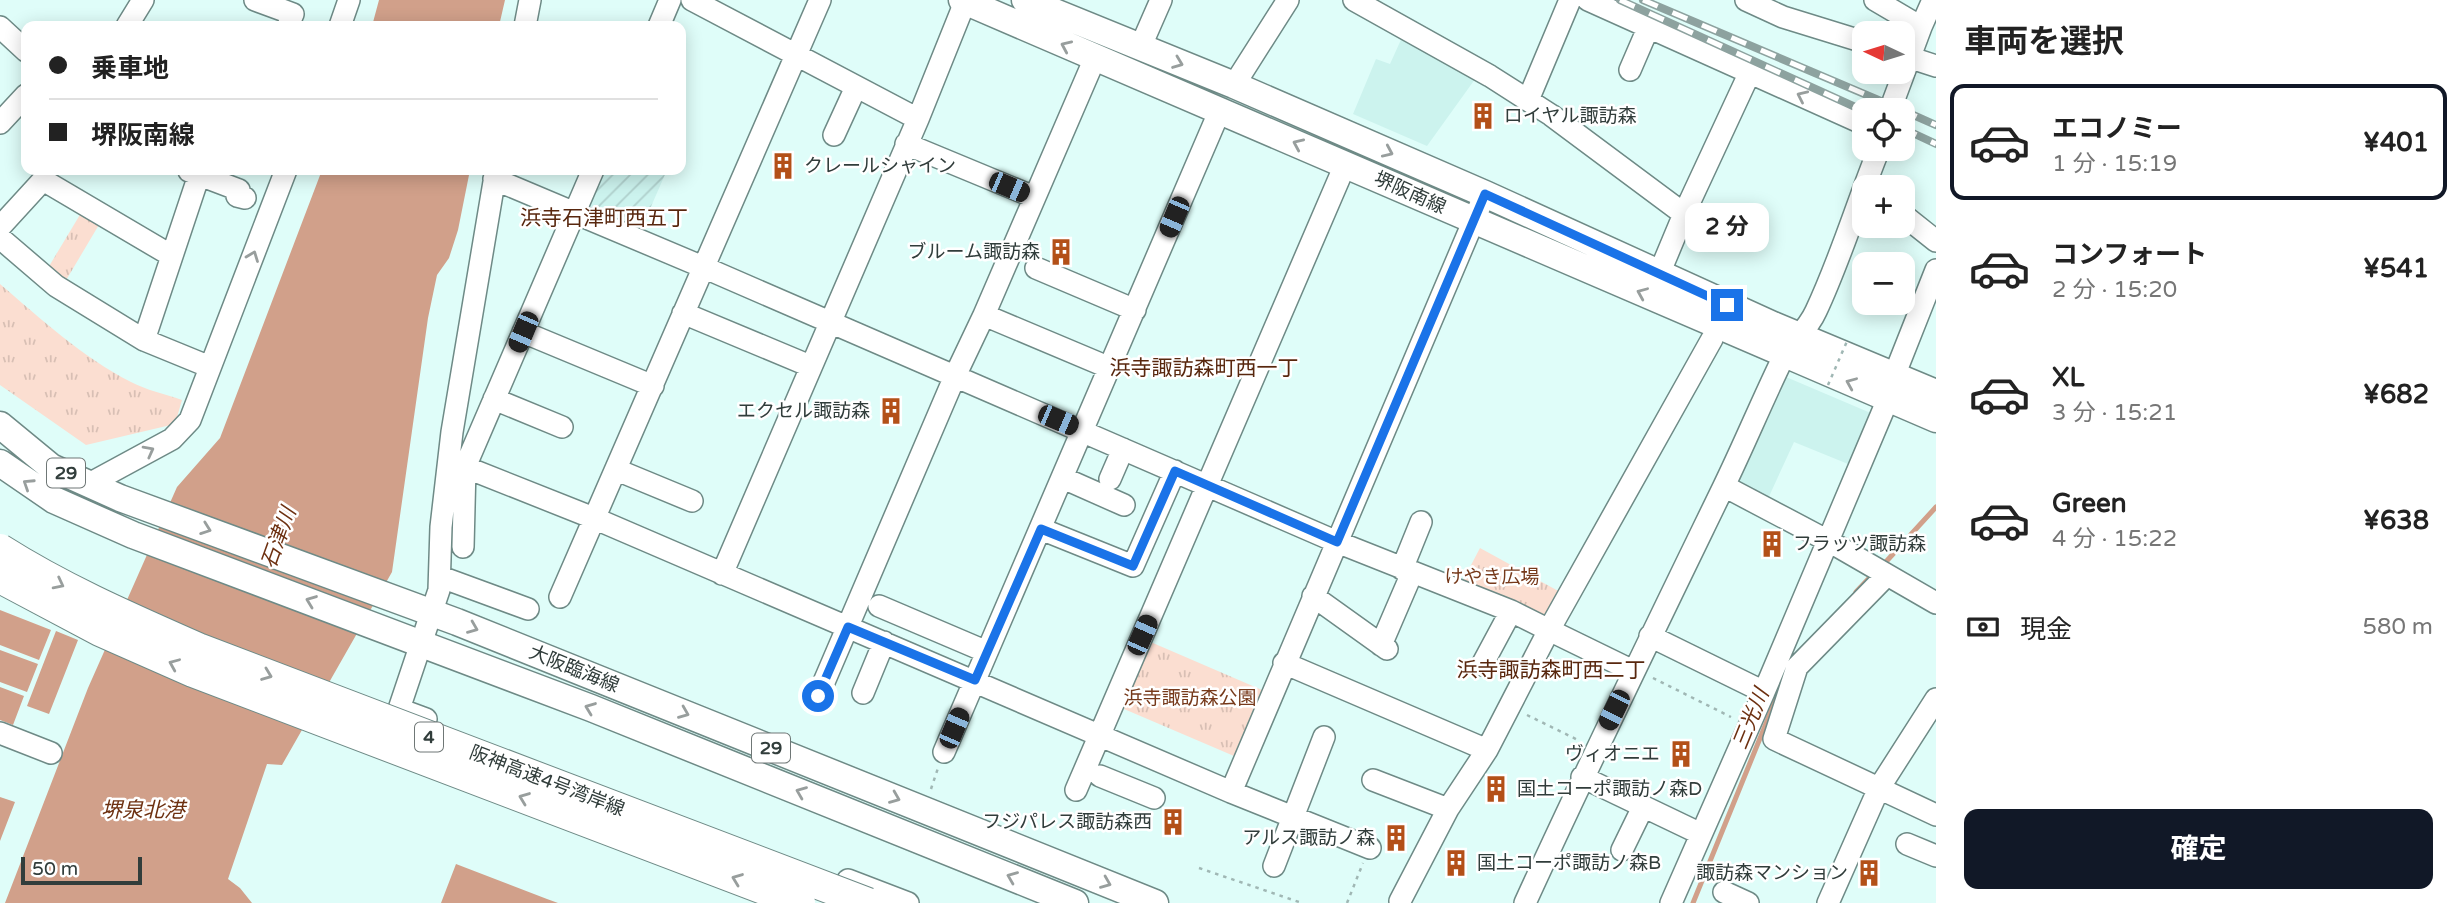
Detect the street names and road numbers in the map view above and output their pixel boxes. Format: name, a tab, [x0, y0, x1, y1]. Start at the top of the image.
street label: 堺阪南線	[1371, 167, 1449, 219]
road number: 29	[47, 458, 85, 488]
street label: 大阪臨海線	[526, 641, 622, 697]
road number: 4	[415, 722, 443, 752]
road number: 29	[752, 734, 790, 762]
street label: 阪神高速4号湾岸線	[467, 741, 627, 821]

